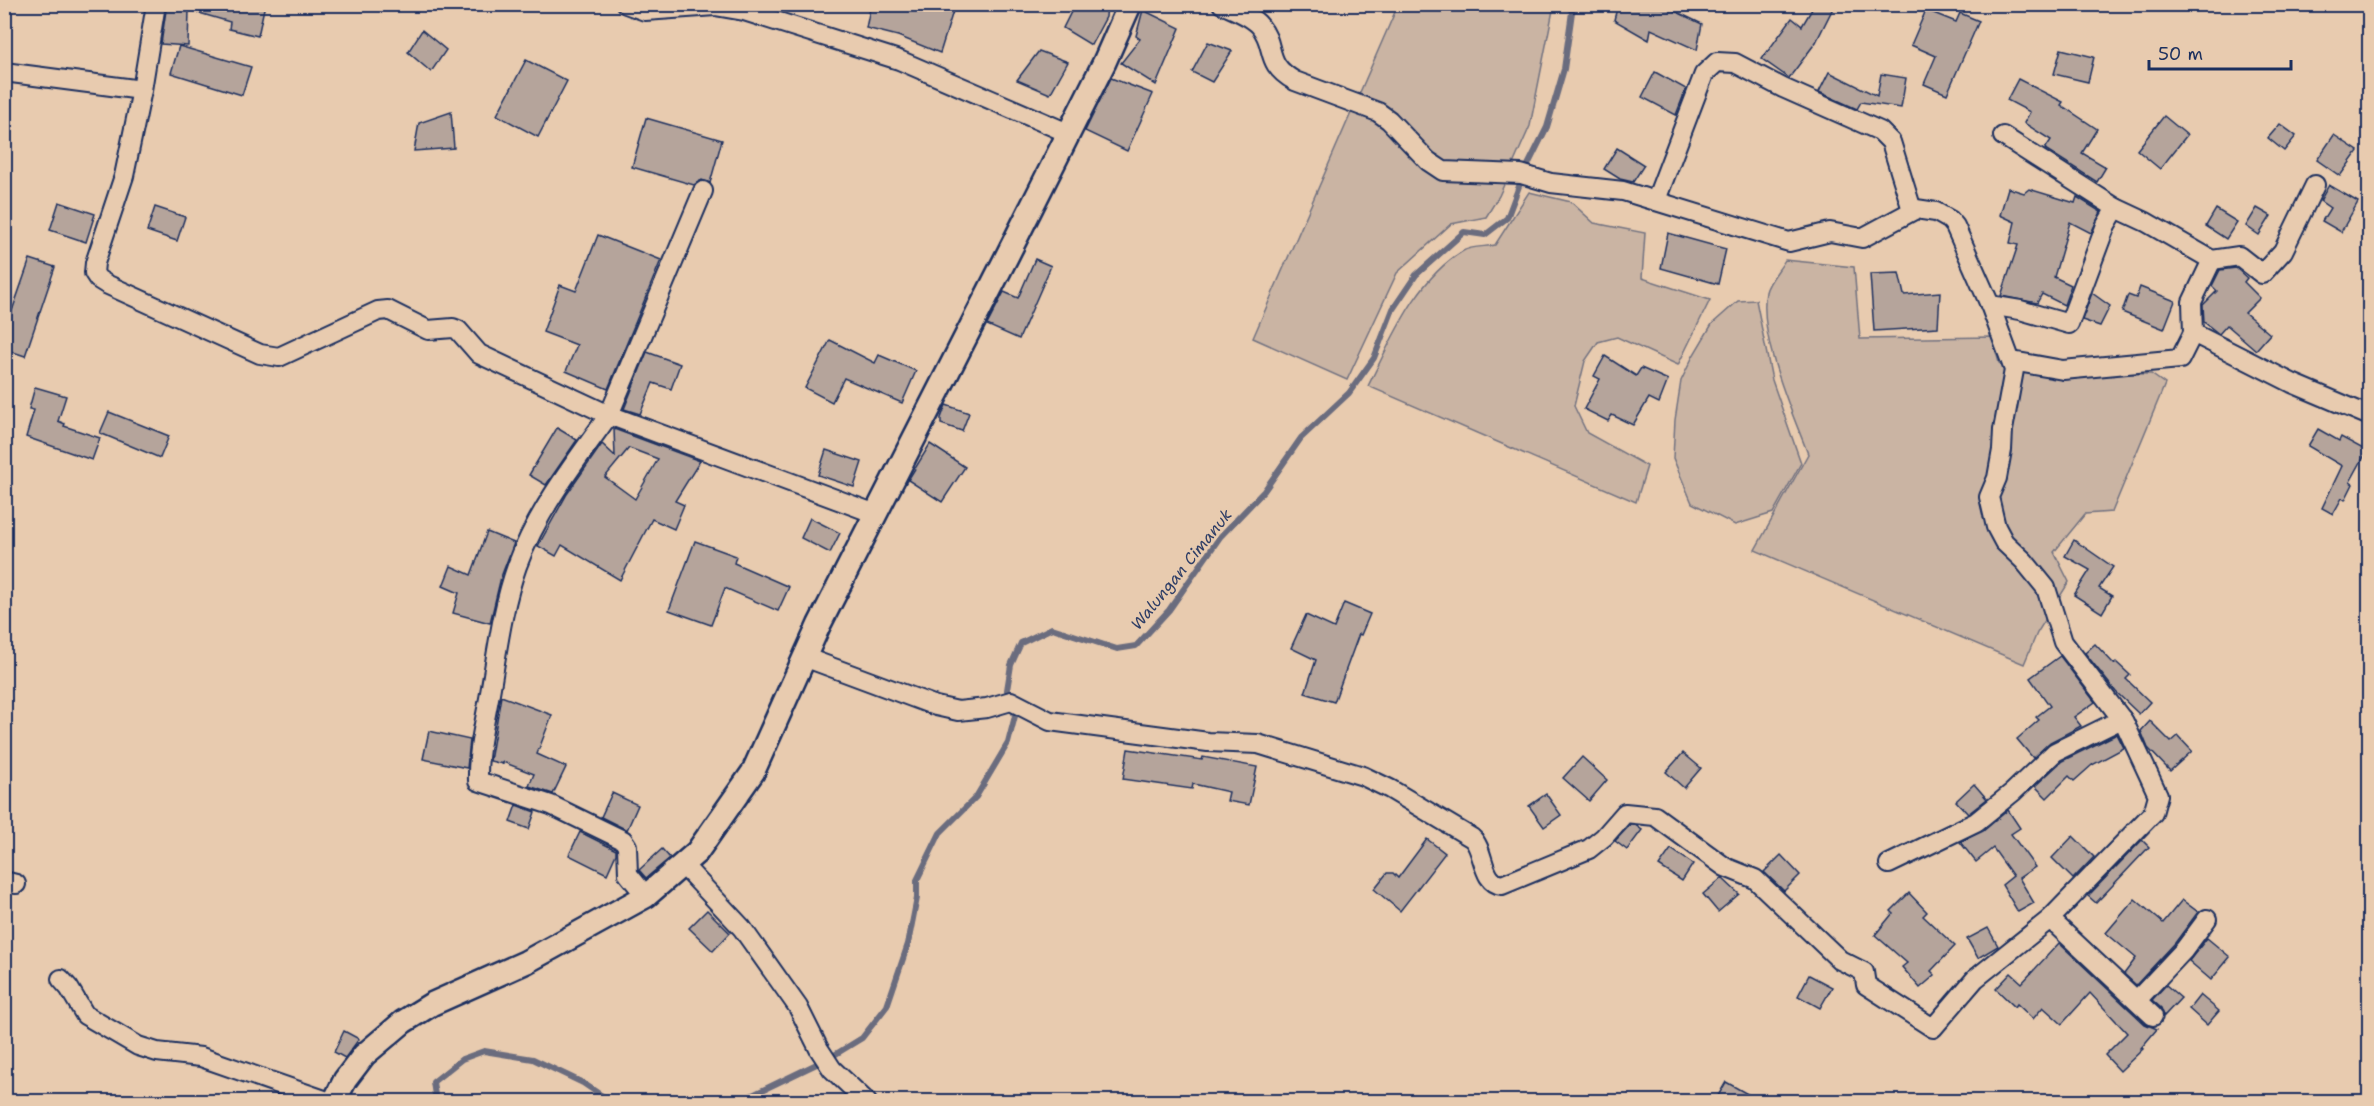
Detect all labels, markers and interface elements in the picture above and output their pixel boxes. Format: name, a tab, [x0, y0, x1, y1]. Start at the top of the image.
scale bar	[2149, 33, 2292, 71]
text: 50 m	[2158, 42, 2203, 66]
water label: Walungan Cimanuk	[1126, 505, 1237, 634]

